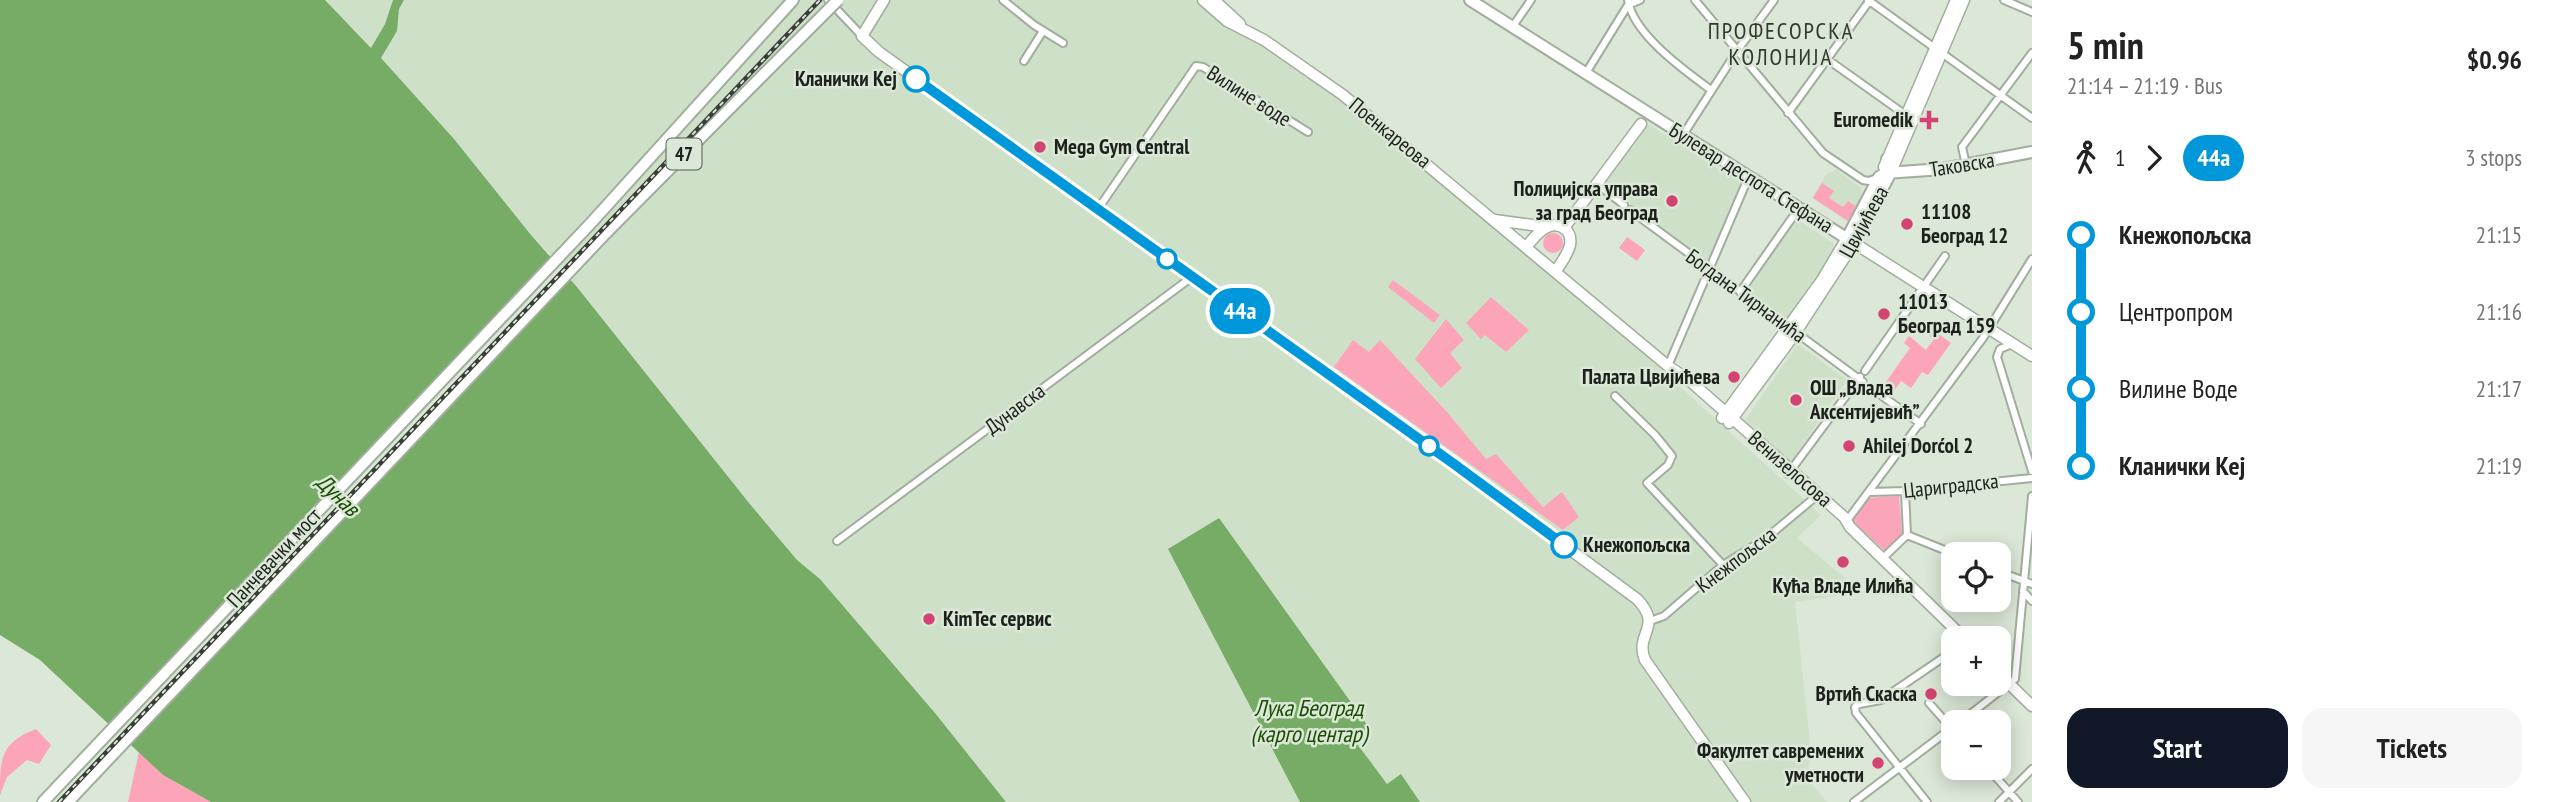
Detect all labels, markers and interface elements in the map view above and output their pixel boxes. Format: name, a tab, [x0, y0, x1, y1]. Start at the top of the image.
district label: ПРОФЕСОРСКА КОЛОНИЈА	[1708, 16, 1854, 71]
text: 5 min	[2067, 20, 2144, 69]
text: $0.96	[2467, 43, 2522, 76]
street label: Вилине воде	[1202, 59, 1297, 132]
place label: Кланички Кеј	[795, 65, 897, 92]
marker: Кланички Кеј	[903, 66, 929, 92]
text: 21:14 – 21:19 · Bus	[2067, 71, 2223, 100]
street label: Поенкареова	[1344, 91, 1437, 174]
place label: Euromedik	[1833, 106, 1913, 133]
marker: Euromedik	[1919, 110, 1939, 130]
street label: Булевар деспота Стефана	[1664, 116, 1838, 239]
place label: Mega Gym Central	[1054, 133, 1190, 160]
road number: 47	[666, 138, 702, 170]
marker: Mega Gym Central	[1032, 139, 1048, 155]
icon: walk	[2067, 139, 2105, 177]
icon: forward	[2135, 139, 2173, 177]
text: 44a	[2197, 142, 2230, 173]
text: 1	[2115, 143, 2125, 172]
text: 3 stops	[2465, 143, 2522, 172]
street label: Таковска	[1928, 146, 1996, 183]
place label: Полицијска управа за град Београд	[1513, 175, 1658, 226]
street label: Цвијићева	[1833, 181, 1894, 262]
marker: Полицијска управа за град Београд	[1664, 193, 1680, 209]
place label: 11108 Београд 12	[1921, 198, 2008, 249]
marker: 11108 Београд 12	[1899, 216, 1915, 232]
text: Кнежопољска	[2119, 218, 2252, 251]
text: 21:15	[2476, 220, 2522, 249]
street label: Богдана Тирнанића	[1681, 243, 1812, 348]
unlabelled marker	[1157, 249, 1177, 269]
line badge: 44a	[1200, 288, 1280, 334]
place label: 11013 Београд 159	[1898, 288, 1995, 339]
text: 44a	[1224, 295, 1256, 326]
text: Центропром	[2119, 295, 2233, 328]
text: 21:16	[2476, 297, 2522, 326]
marker: 11013 Београд 159	[1876, 306, 1892, 322]
place label: Палата Цвијићева	[1582, 363, 1720, 390]
marker: Палата Цвијићева	[1726, 369, 1742, 385]
text: Вилине Воде	[2119, 372, 2238, 405]
place label: ОШ „Влада Аксентијевић”	[1809, 374, 1920, 425]
text: 21:17	[2476, 374, 2522, 403]
street label: Дунавска	[979, 377, 1050, 440]
marker: ОШ „Влада Аксентијевић”	[1788, 392, 1804, 408]
street label: Венизелосова	[1742, 425, 1838, 513]
place label: Ahilej Dorćol 2	[1862, 432, 1973, 459]
unlabelled marker	[1419, 436, 1439, 456]
marker: Ahilej Dorćol 2	[1841, 438, 1857, 454]
text: Кланички Кеј	[2119, 449, 2245, 482]
text: 21:19	[2476, 451, 2522, 480]
water label: Дунав	[310, 466, 367, 523]
street label: Цариградска	[1902, 467, 2000, 504]
street label: Панчевачки мост	[221, 502, 327, 613]
street label: Кнежпољска	[1690, 521, 1781, 599]
place label: Кнежопољска	[1583, 531, 1690, 558]
marker: Кнежопољска	[1551, 532, 1577, 558]
map controls	[1941, 542, 2011, 780]
button: locate	[1941, 542, 2011, 612]
marker: Кућа Владе Илића	[1835, 554, 1851, 570]
place label: Кућа Владе Илића	[1772, 572, 1914, 599]
place label: KimTec сервис	[943, 605, 1052, 632]
marker: KimTec сервис	[921, 611, 937, 627]
button: +	[1941, 626, 2011, 696]
place label: Вртић Скаска	[1816, 680, 1917, 707]
marker: Вртић Скаска	[1923, 686, 1939, 702]
water label: Лука Београд (карго центар)	[1251, 693, 1370, 748]
button: Start	[2067, 708, 2288, 788]
button: Tickets	[2302, 708, 2522, 788]
button: −	[1941, 710, 2011, 780]
place label: Факултет савремених уметности	[1697, 737, 1865, 788]
marker: Факултет савремених уметности	[1870, 755, 1886, 771]

